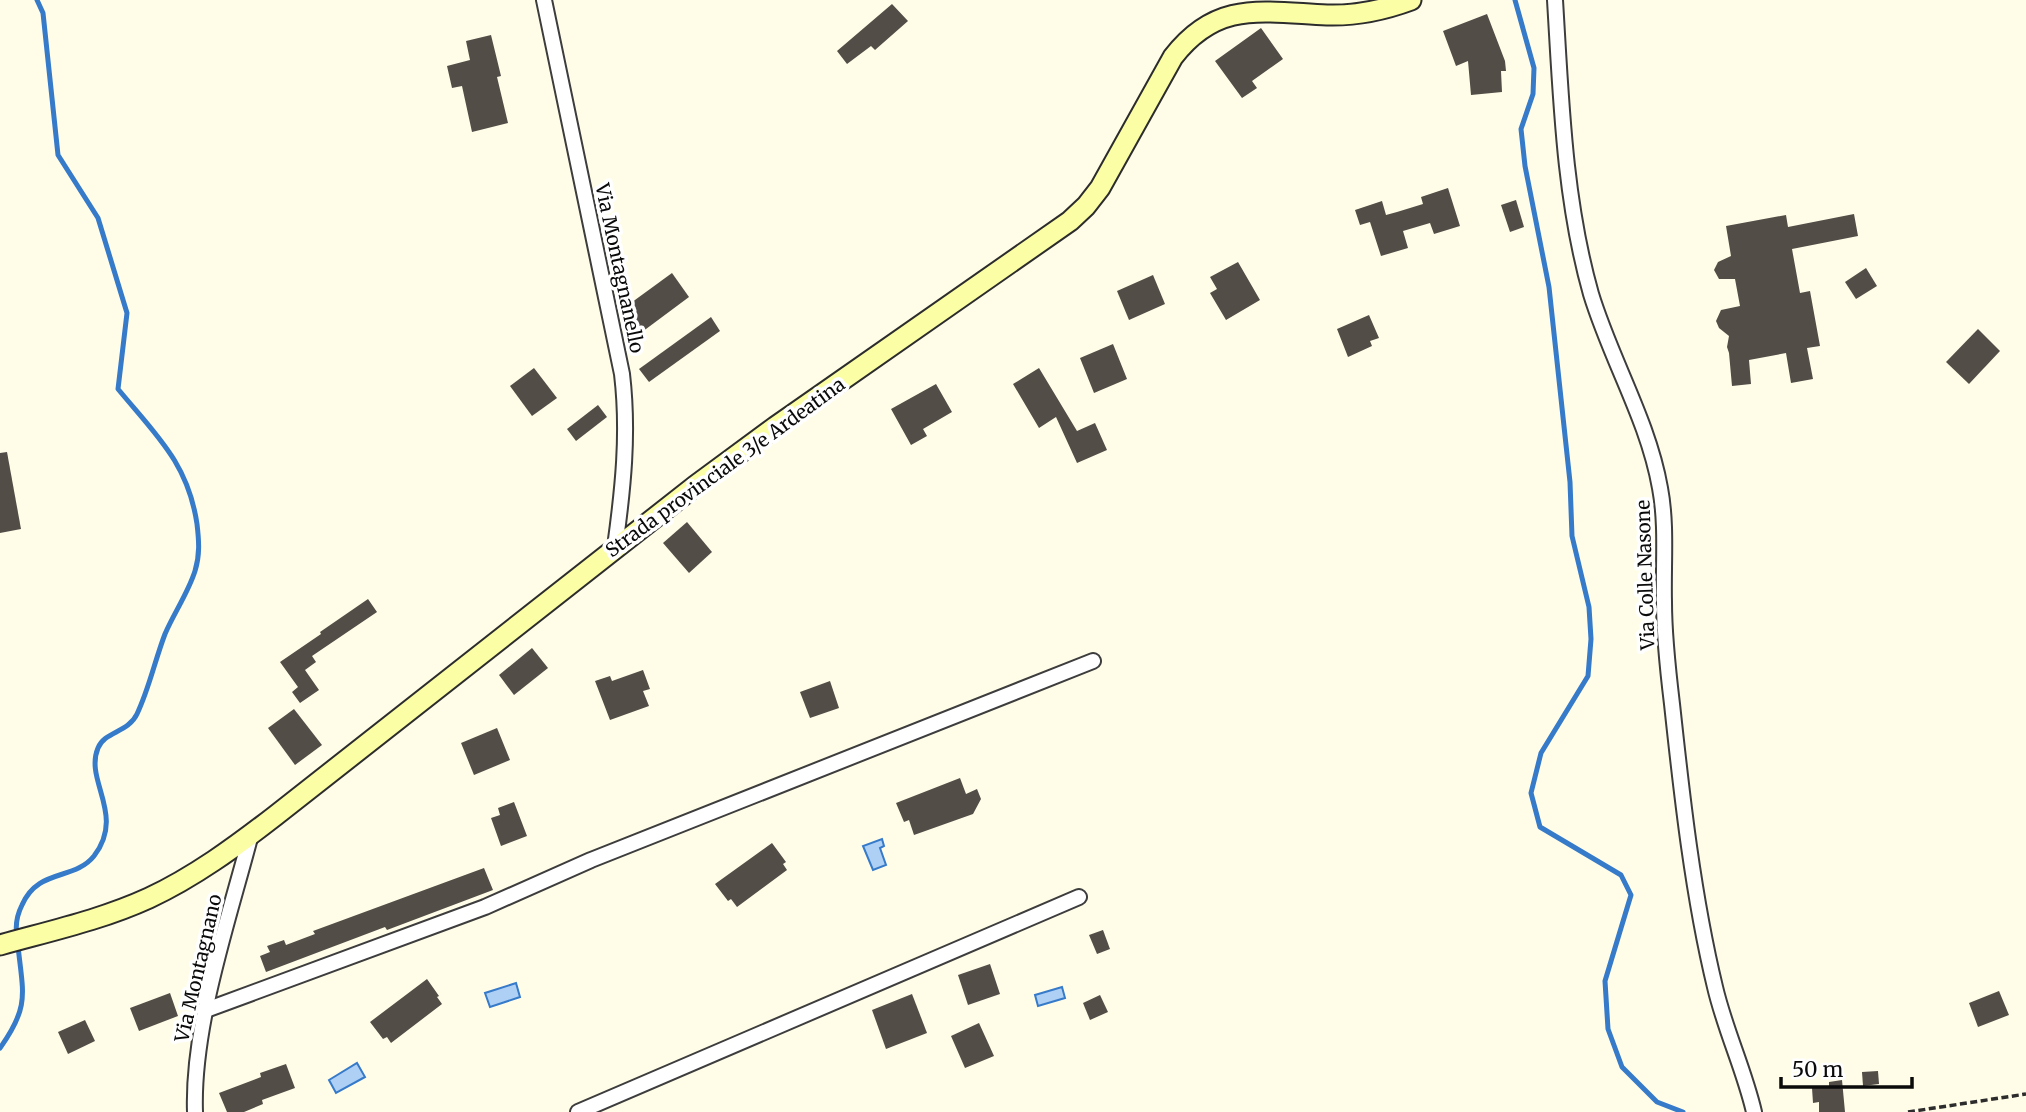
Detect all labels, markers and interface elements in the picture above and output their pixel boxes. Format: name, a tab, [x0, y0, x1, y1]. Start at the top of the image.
street label: Via Montagnanello	[590, 180, 650, 355]
street label: Strada provinciale 3/e Ardeatina	[600, 372, 850, 562]
street label: Via Colle Nasone	[1630, 499, 1660, 652]
street label: Via Montagnano	[169, 892, 227, 1045]
scale bar	[1781, 1046, 1912, 1090]
text: 50 m	[1792, 1056, 1843, 1083]

